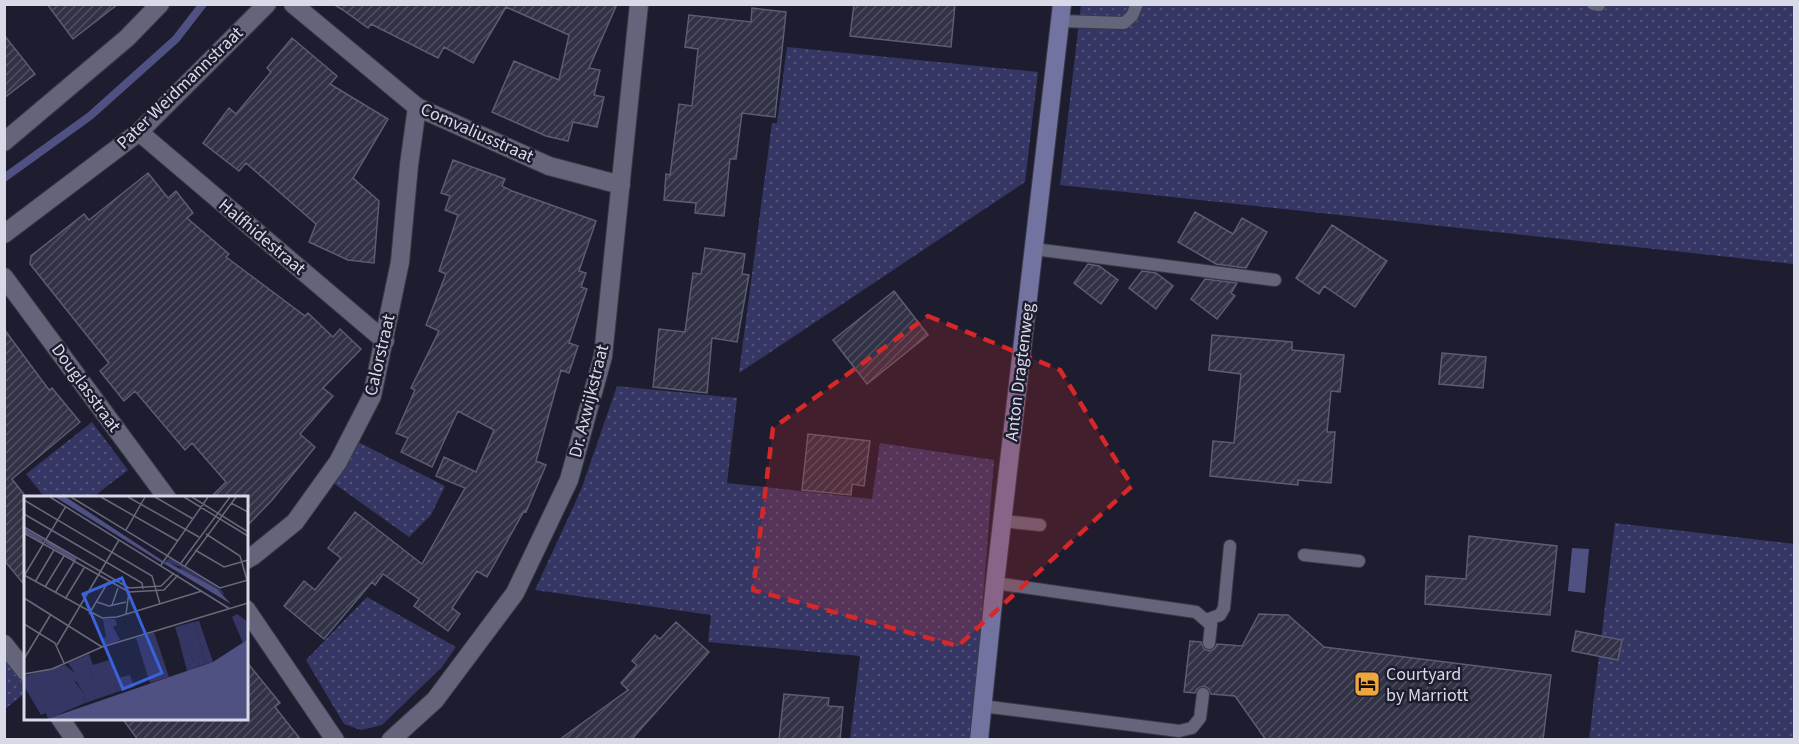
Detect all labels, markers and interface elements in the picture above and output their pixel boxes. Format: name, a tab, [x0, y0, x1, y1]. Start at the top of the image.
street label: Pater Weidmannstraat	[111, 21, 249, 155]
street label: Comvaliusstraat	[416, 97, 538, 169]
street label: Halfhidestraat	[213, 193, 311, 281]
street label: Anton Dragtenweg	[999, 301, 1041, 443]
street label: Calorstraat	[358, 312, 402, 398]
street label: Douglasstraat	[45, 339, 127, 437]
street label: Dr. Axwijkstraat	[563, 342, 615, 460]
inset map	[24, 496, 248, 720]
place label: Courtyard by Marriott	[1386, 662, 1468, 708]
hotel icon: Courtyard by Marriott	[1352, 669, 1382, 699]

